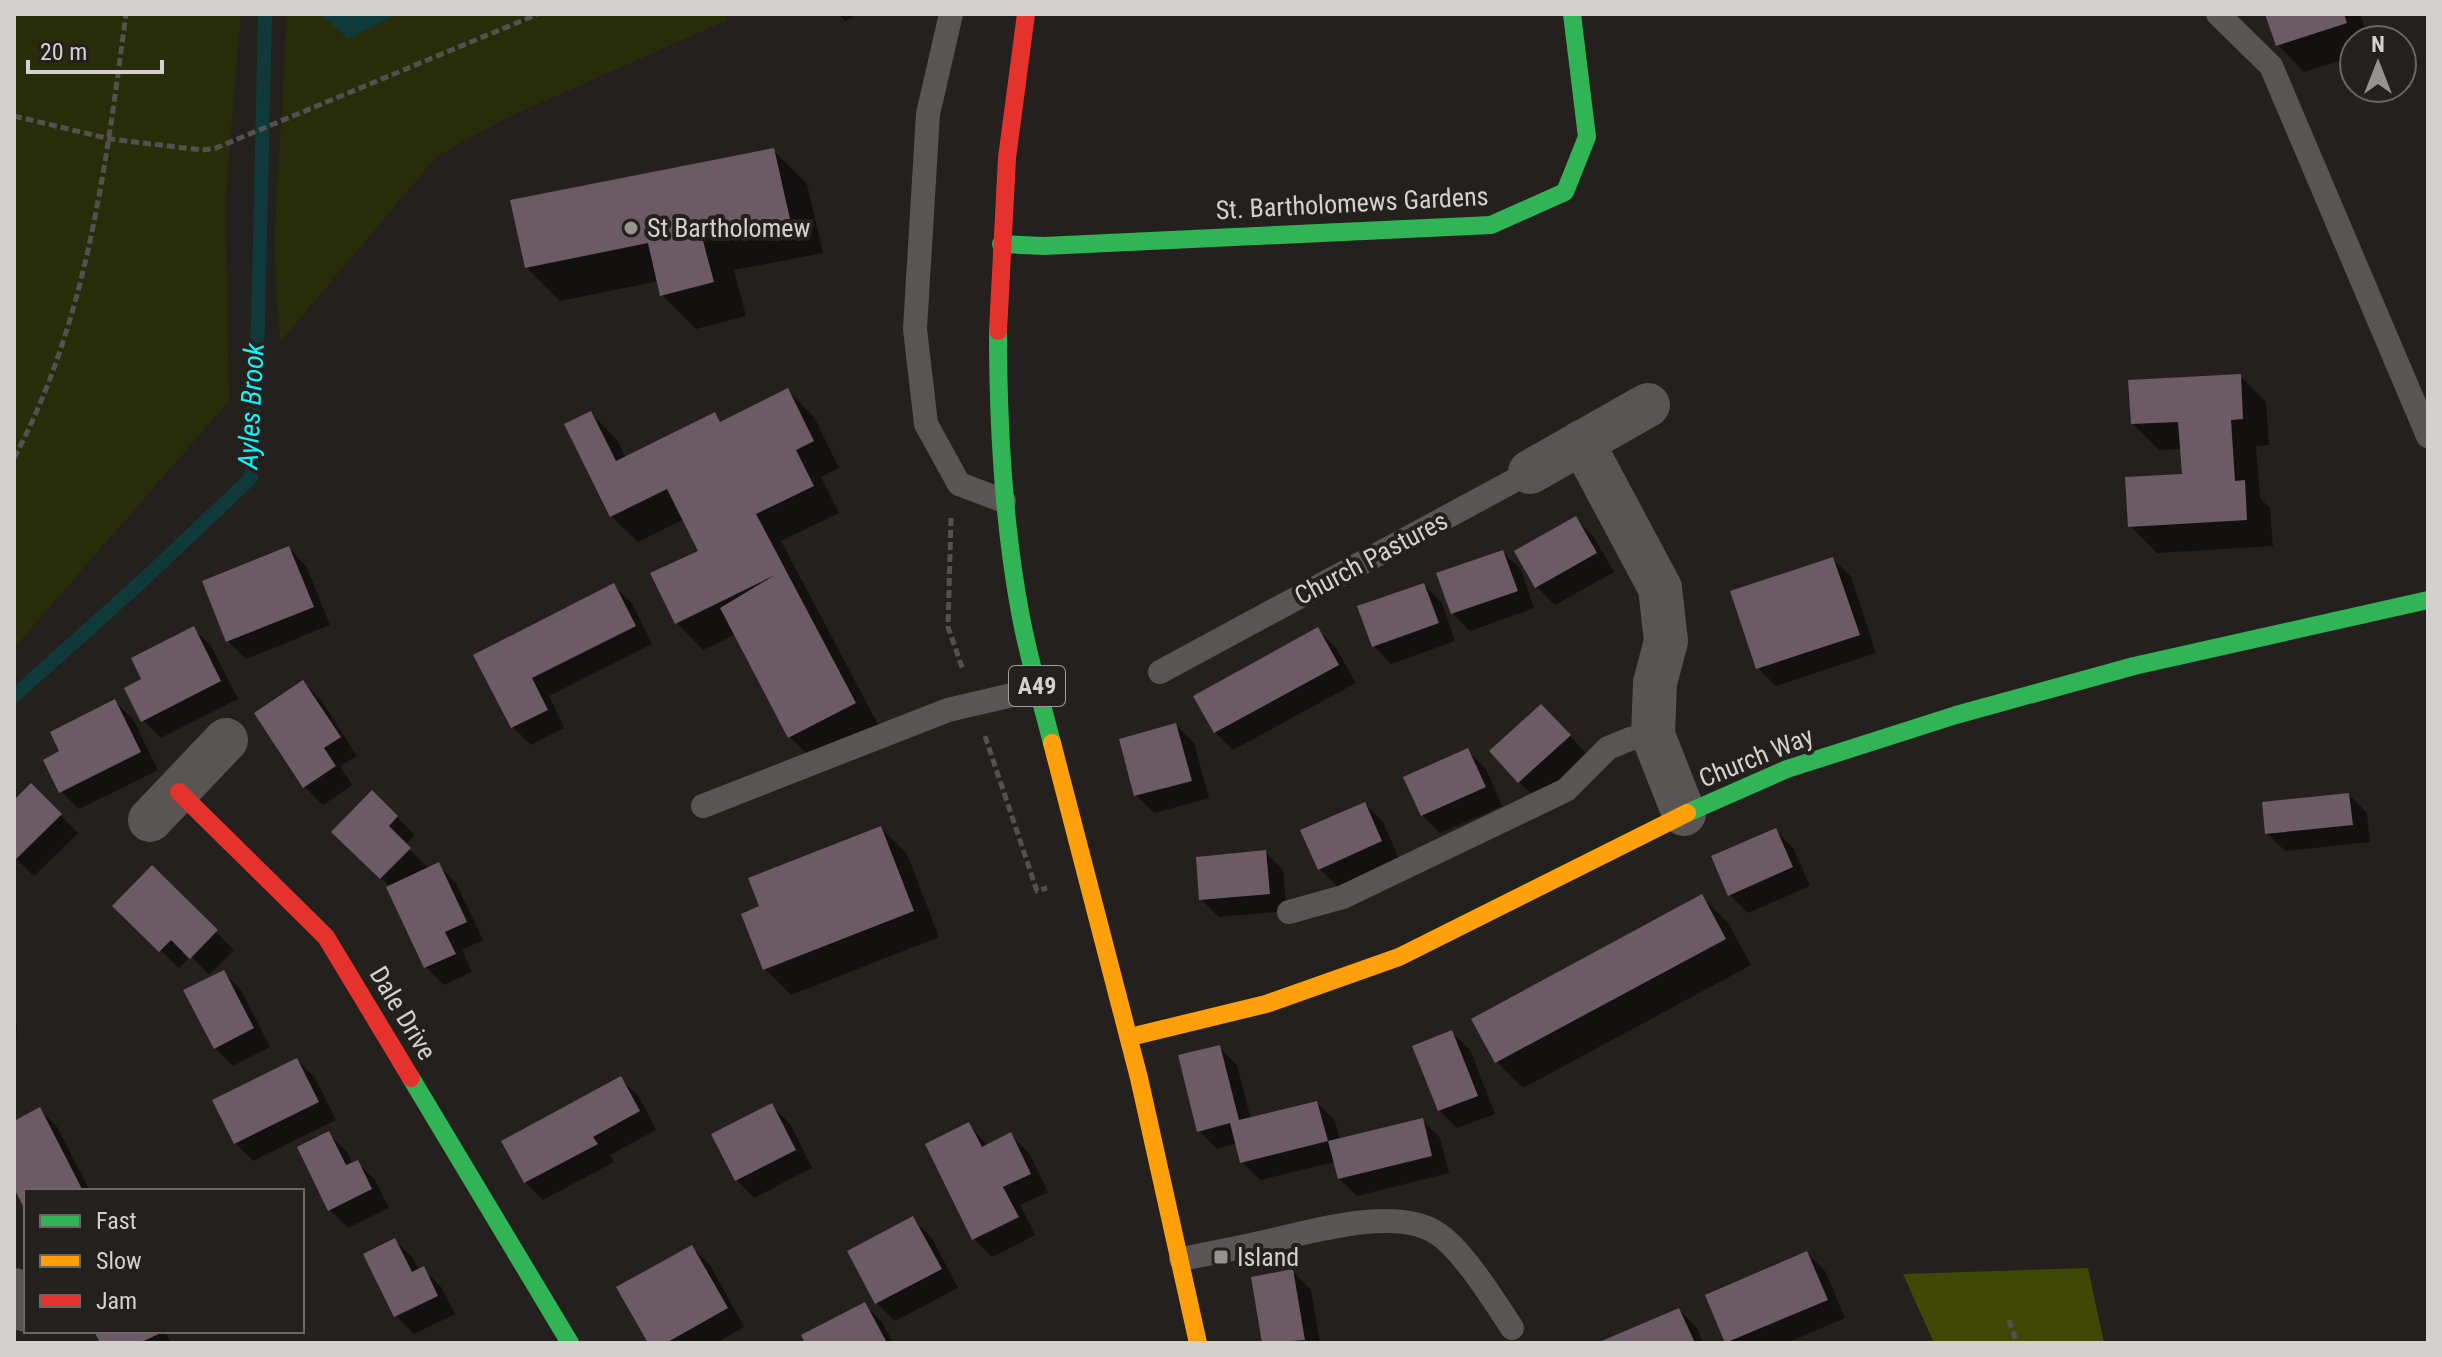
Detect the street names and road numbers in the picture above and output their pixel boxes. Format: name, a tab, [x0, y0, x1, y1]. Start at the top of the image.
street label: St. Bartholomews Gardens	[1215, 181, 1489, 225]
street label: Church Pastures	[1290, 505, 1452, 611]
road number: A49	[1009, 666, 1065, 706]
street label: Church Way	[1694, 720, 1818, 793]
street label: Dale Drive	[364, 961, 442, 1065]

